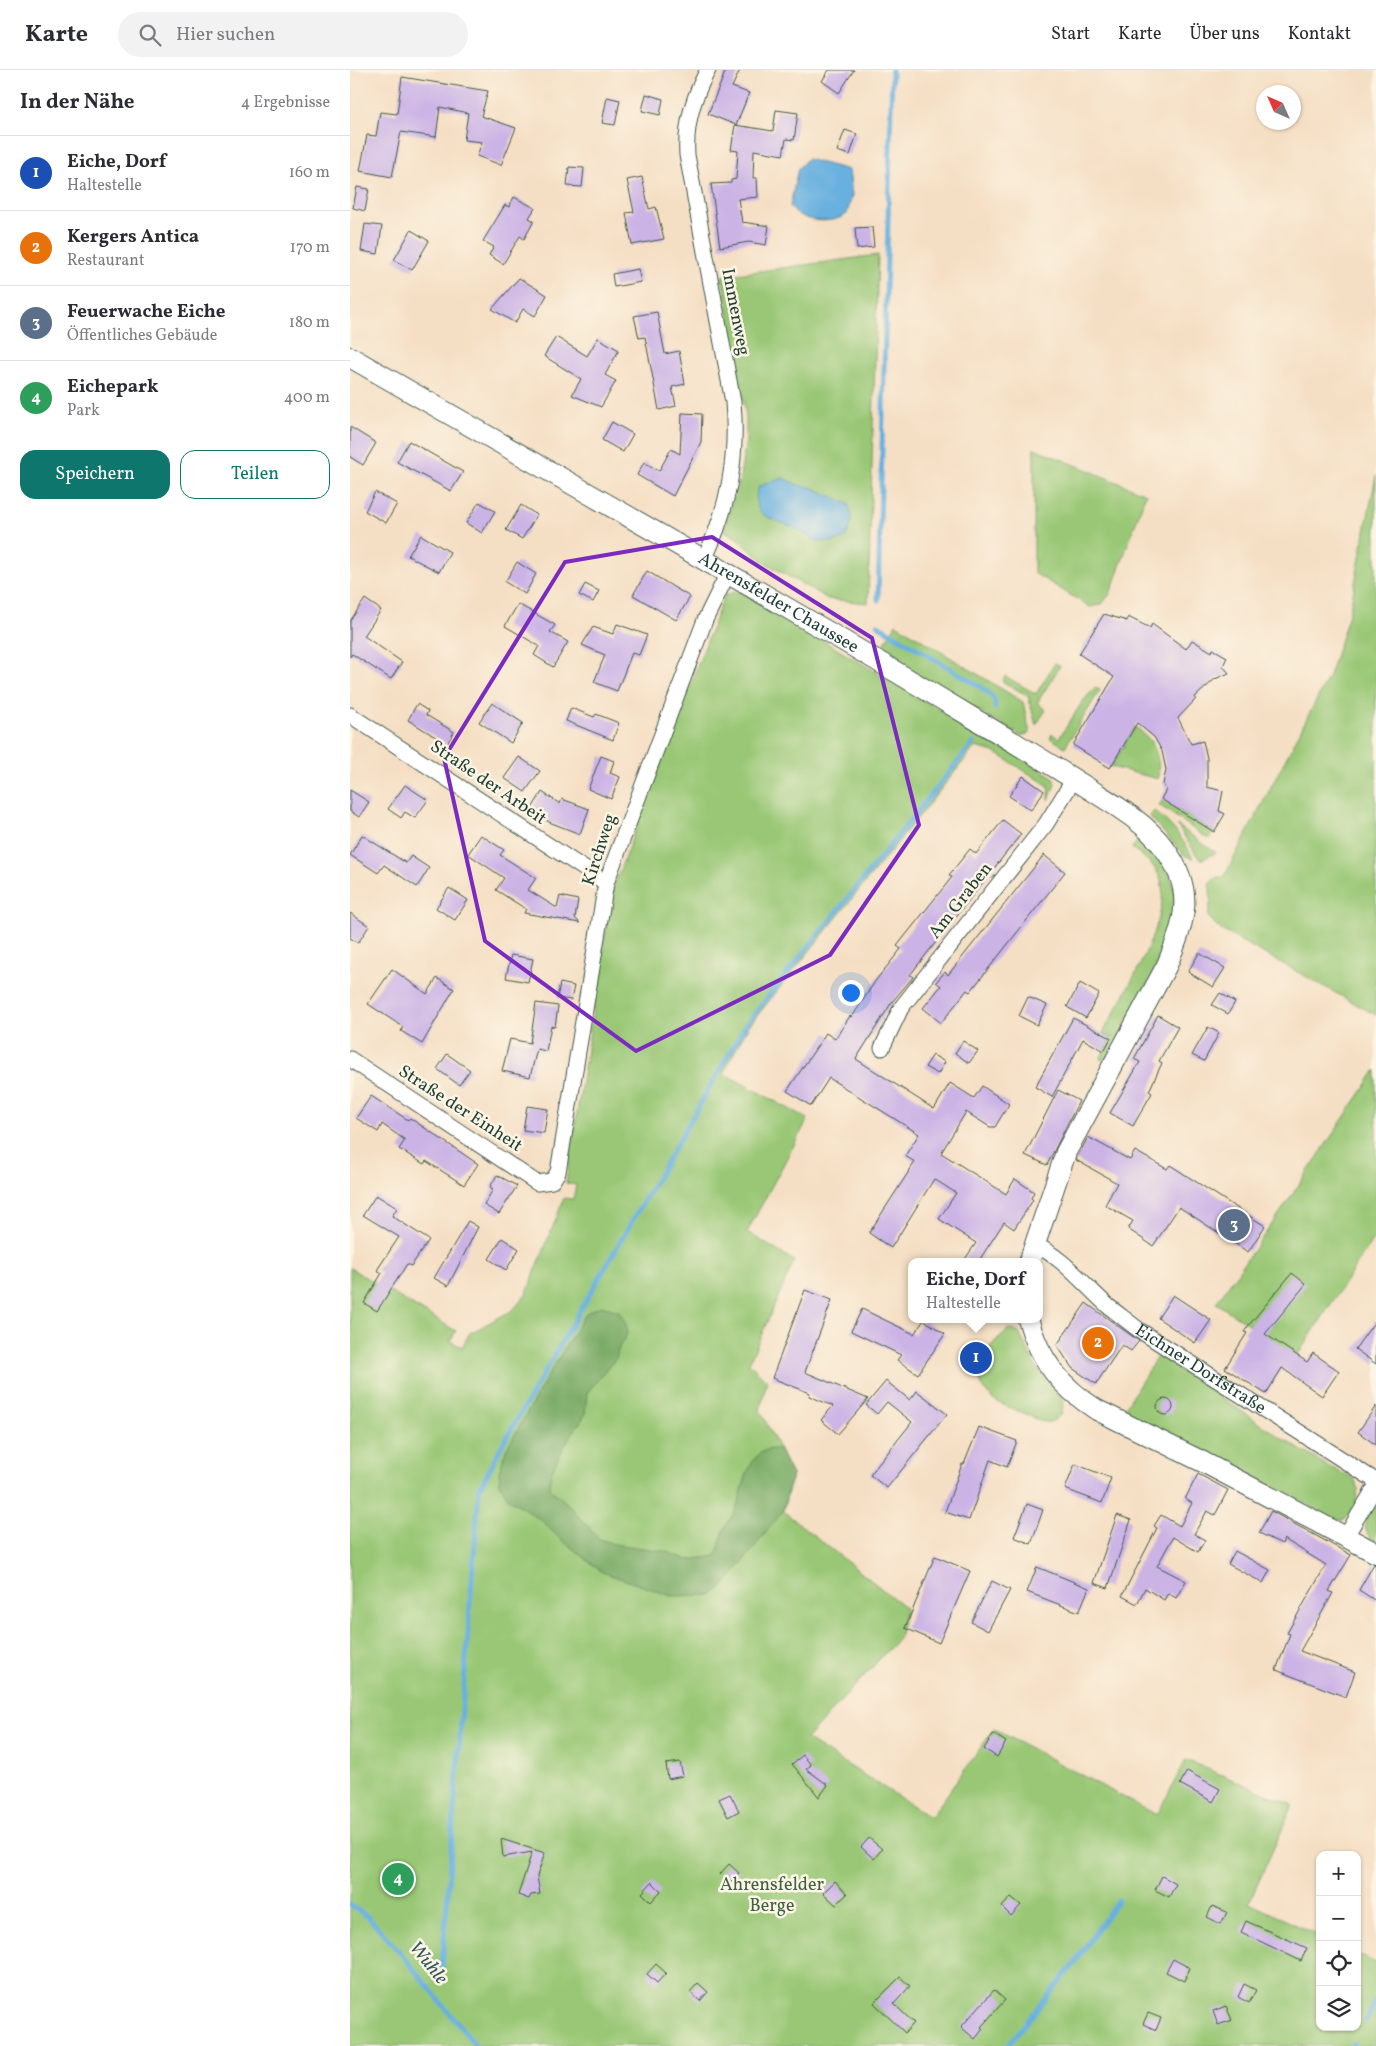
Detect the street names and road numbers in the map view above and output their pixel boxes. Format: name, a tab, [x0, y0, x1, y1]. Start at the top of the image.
street label: Immenweg	[714, 266, 756, 358]
street label: Ahrensfelder Chaussee	[693, 546, 863, 660]
street label: Straße der Arbeit	[425, 735, 551, 831]
street label: Kirchweg	[577, 811, 623, 889]
street label: Am Graben	[923, 857, 999, 945]
street label: Straße der Einheit	[393, 1059, 527, 1159]
street label: Eichner Dorfstraße	[1130, 1318, 1271, 1420]

